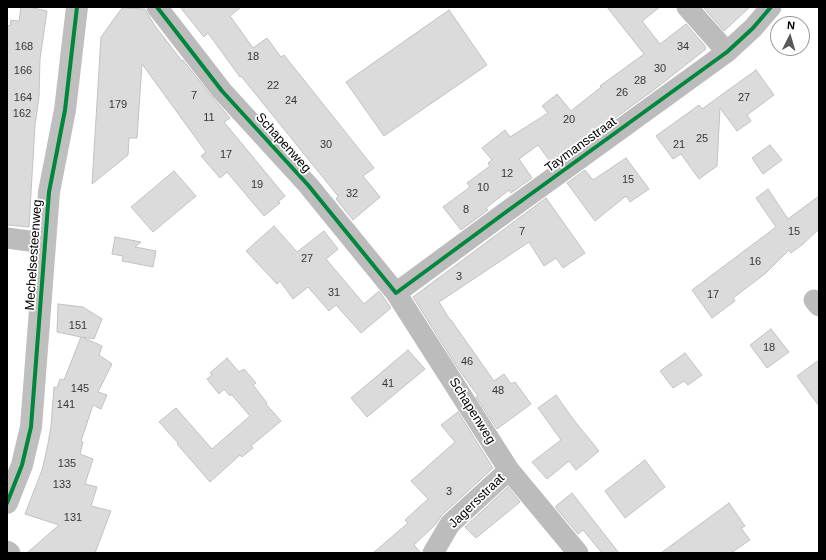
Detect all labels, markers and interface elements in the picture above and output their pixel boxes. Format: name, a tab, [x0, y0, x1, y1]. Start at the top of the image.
north arrow	[770, 16, 810, 56]
text: N	[786, 19, 795, 31]
house number: 168	[15, 40, 33, 54]
house number: 34	[677, 40, 689, 54]
house number: 18	[247, 50, 259, 64]
house number: 30	[654, 62, 666, 76]
house number: 166	[14, 64, 32, 78]
house number: 28	[634, 74, 646, 88]
house number: 22	[267, 79, 279, 93]
house number: 26	[616, 86, 628, 100]
house number: 7	[191, 89, 197, 103]
house number: 164	[14, 91, 32, 105]
house number: 27	[738, 91, 750, 105]
house number: 24	[285, 94, 297, 108]
house number: 179	[109, 98, 127, 112]
house number: 162	[13, 107, 31, 121]
street label: Schapenweg	[252, 110, 314, 176]
house number: 11	[203, 111, 215, 125]
house number: 20	[563, 113, 575, 127]
street label: Taymansstraat	[542, 114, 620, 176]
house number: 25	[696, 132, 708, 146]
house number: 30	[320, 138, 332, 152]
house number: 21	[673, 138, 685, 152]
house number: 17	[220, 148, 232, 162]
house number: 12	[501, 167, 513, 181]
house number: 15	[622, 173, 634, 187]
house number: 19	[251, 178, 263, 192]
house number: 10	[477, 181, 489, 195]
house number: 32	[346, 187, 358, 201]
street label: Mechelsesteenweg	[22, 199, 46, 311]
house number: 8	[463, 203, 469, 217]
house number: 7	[519, 225, 525, 239]
house number: 15	[788, 225, 800, 239]
house number: 27	[301, 252, 313, 266]
house number: 16	[749, 255, 761, 269]
house number: 3	[456, 270, 462, 284]
house number: 31	[328, 286, 340, 300]
house number: 17	[707, 288, 719, 302]
house number: 151	[69, 319, 87, 333]
house number: 18	[763, 341, 775, 355]
house number: 46	[461, 355, 473, 369]
street label: Schapenweg	[445, 375, 499, 447]
house number: 41	[382, 377, 394, 391]
house number: 145	[71, 382, 89, 396]
house number: 48	[492, 384, 504, 398]
house number: 141	[57, 398, 75, 412]
house number: 135	[58, 457, 76, 471]
street label: Jagersstraat	[446, 471, 508, 531]
house number: 133	[53, 478, 71, 492]
house number: 3	[446, 485, 452, 499]
house number: 131	[64, 511, 82, 525]

